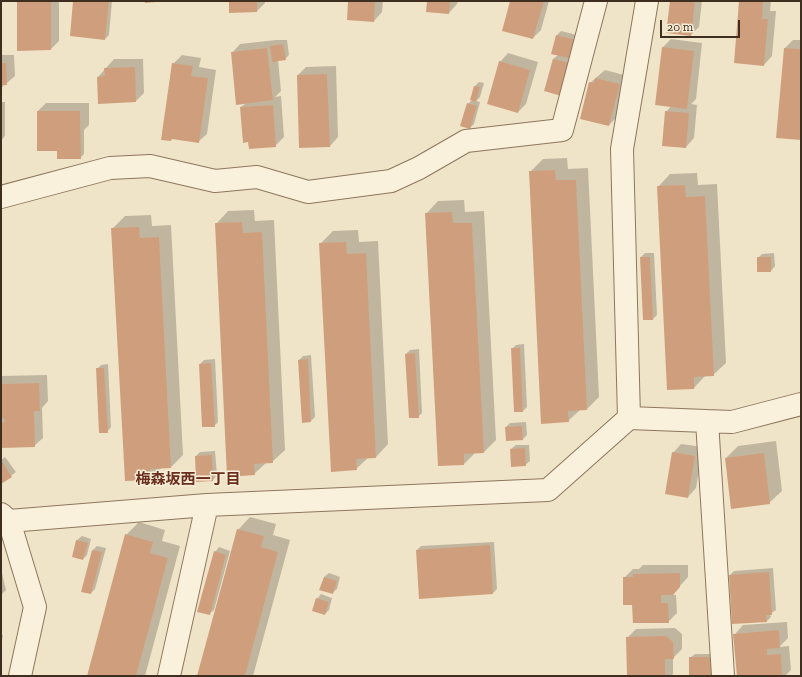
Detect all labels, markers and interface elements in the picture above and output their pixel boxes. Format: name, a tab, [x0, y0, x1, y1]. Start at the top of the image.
scale bar	[662, 12, 742, 38]
text: 20 m	[667, 20, 693, 34]
district label: 梅森坂西一丁目	[136, 471, 240, 489]

